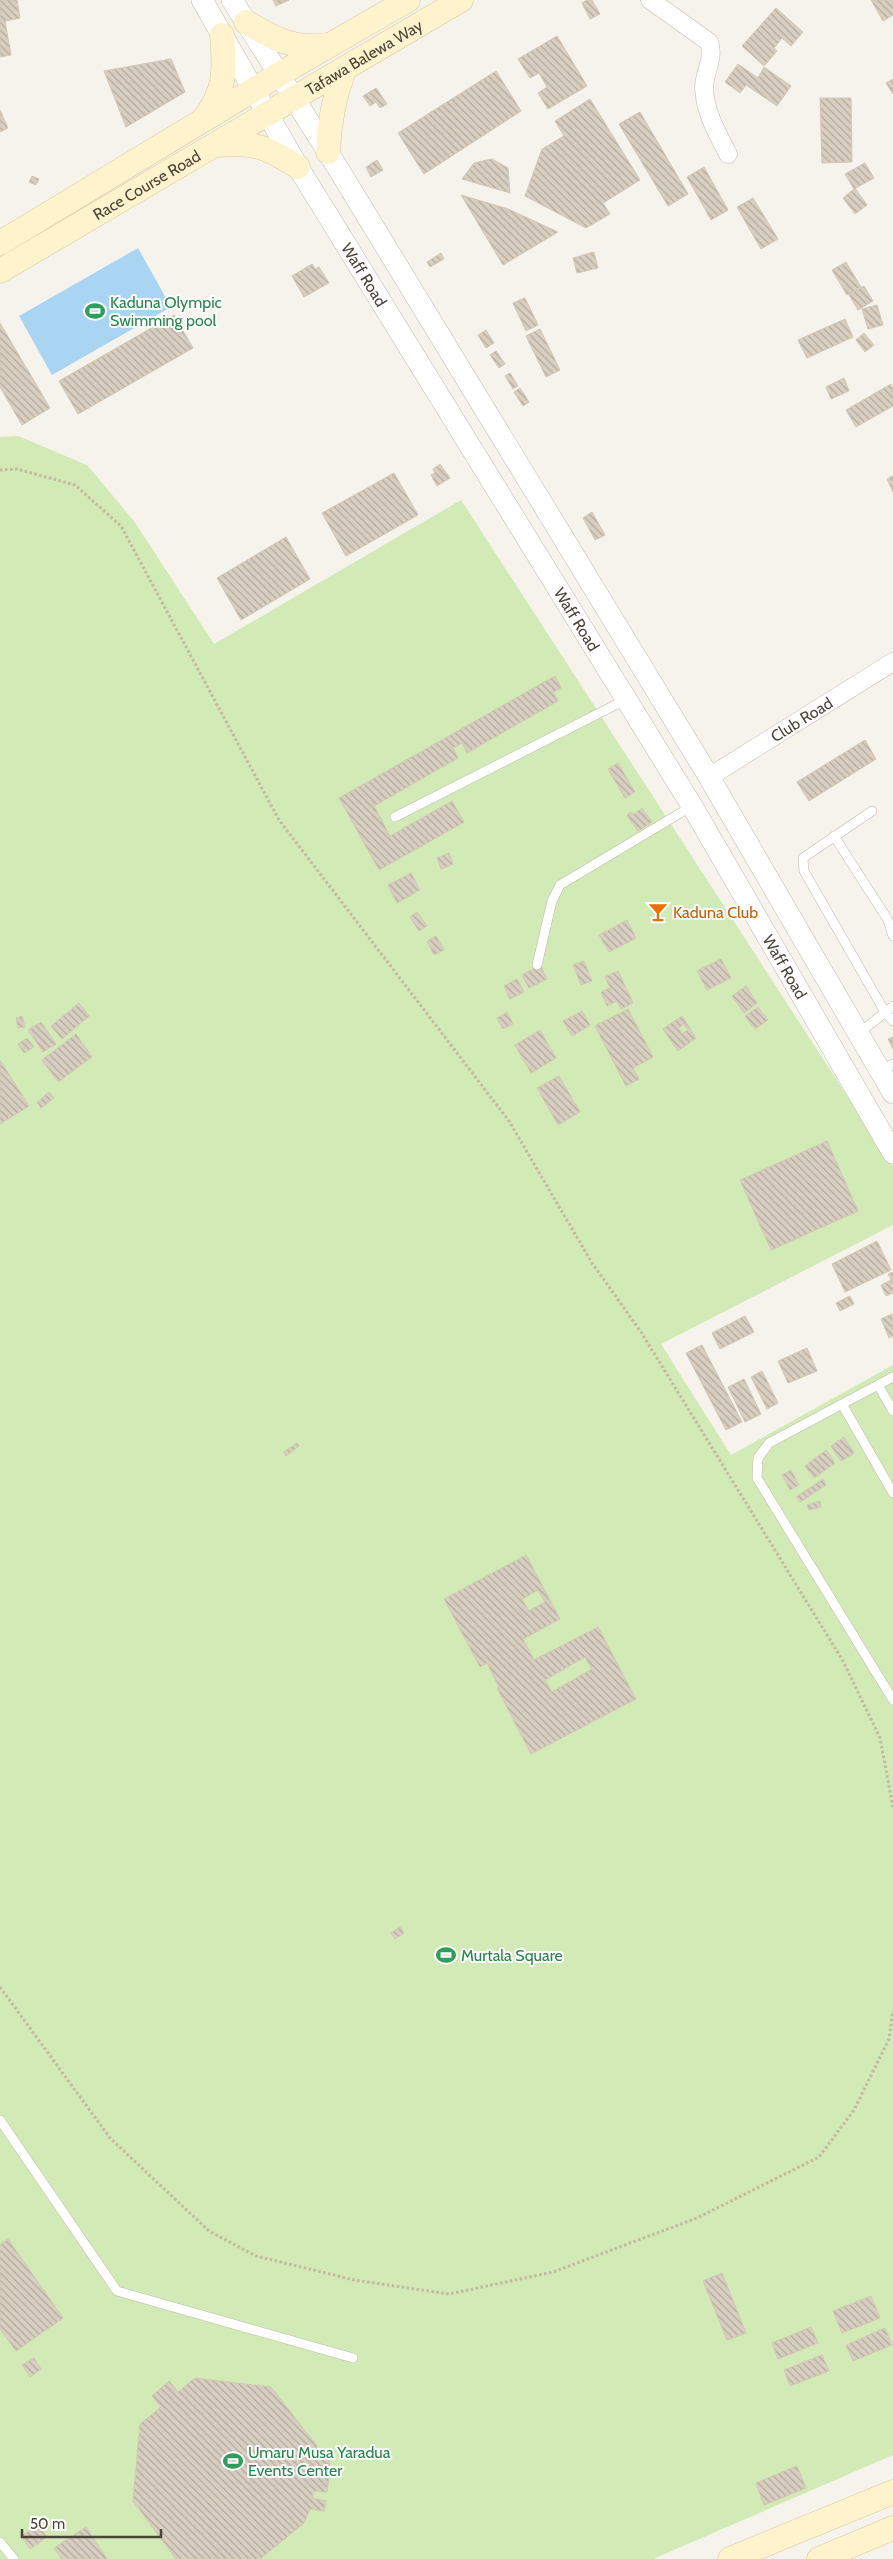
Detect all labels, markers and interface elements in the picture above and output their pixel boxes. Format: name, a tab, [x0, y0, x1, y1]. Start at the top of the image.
street label: Tafawa Balewa Way	[302, 15, 426, 99]
street label: Race Course Road	[89, 146, 204, 224]
street label: Waff Road	[338, 239, 391, 310]
place label: Kaduna Olympic Swimming pool	[110, 293, 222, 330]
sports icon: Kaduna Olympic Swimming pool	[84, 300, 106, 322]
street label: Waff Road	[550, 584, 604, 655]
street label: Club Road	[767, 693, 836, 746]
bar icon: Kaduna Club	[647, 901, 669, 923]
place label: Kaduna Club	[673, 903, 758, 922]
street label: Waff Road	[759, 931, 811, 1002]
sports icon: Murtala Square	[435, 1944, 457, 1966]
place label: Murtala Square	[461, 1946, 563, 1965]
place label: Umaru Musa Yaradua Events Center	[248, 2443, 391, 2480]
sports icon: Umaru Musa Yaradua Events Center	[222, 2450, 244, 2472]
scale bar	[22, 2506, 161, 2538]
text: 50 m	[30, 2515, 65, 2533]

